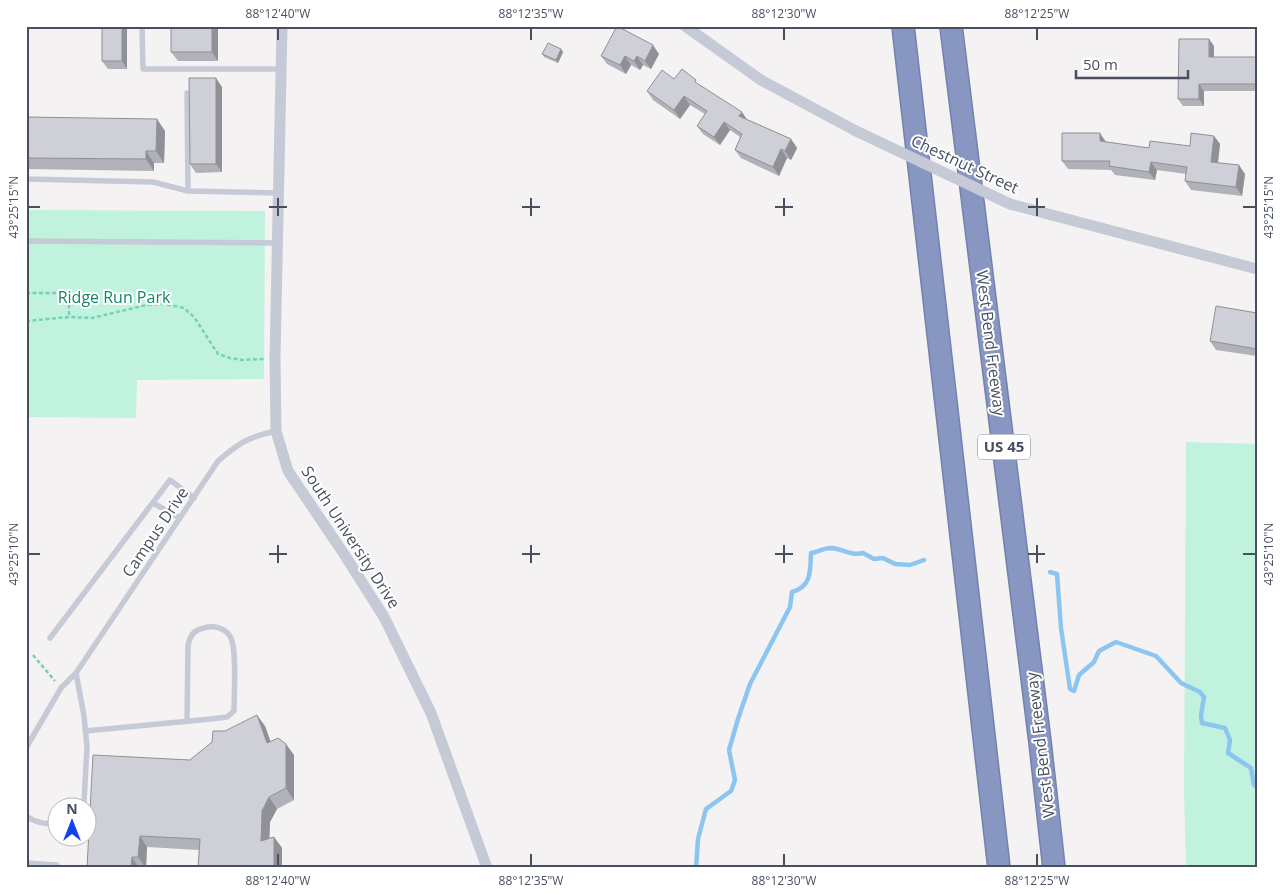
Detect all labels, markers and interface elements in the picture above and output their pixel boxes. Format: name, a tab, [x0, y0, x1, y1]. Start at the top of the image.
text: 88°12'40"W	[246, 5, 310, 22]
text: 88°12'35"W	[499, 5, 563, 22]
text: 88°12'30"W	[752, 5, 816, 22]
text: 88°12'25"W	[1005, 5, 1069, 22]
scale bar	[1076, 48, 1188, 80]
text: 50 m	[1083, 54, 1118, 74]
street label: Chestnut Street	[908, 129, 1023, 199]
text: 43°25'15"N	[5, 176, 22, 238]
text: 43°25'15"N	[1260, 176, 1277, 238]
street label: West Bend Freeway	[971, 269, 1011, 418]
park label: Ridge Run Park	[58, 286, 171, 308]
road number: US 45	[978, 434, 1030, 460]
street label: South University Drive	[297, 462, 405, 612]
street label: Campus Drive	[117, 483, 193, 581]
text: 43°25'10"N	[5, 523, 22, 585]
text: 43°25'10"N	[1260, 523, 1277, 585]
street label: West Bend Freeway	[1020, 670, 1060, 819]
north arrow	[48, 796, 98, 846]
text: N	[66, 799, 78, 818]
text: 88°12'40"W	[246, 872, 310, 889]
text: 88°12'35"W	[499, 872, 563, 889]
text: 88°12'30"W	[752, 872, 816, 889]
text: 88°12'25"W	[1005, 872, 1069, 889]

